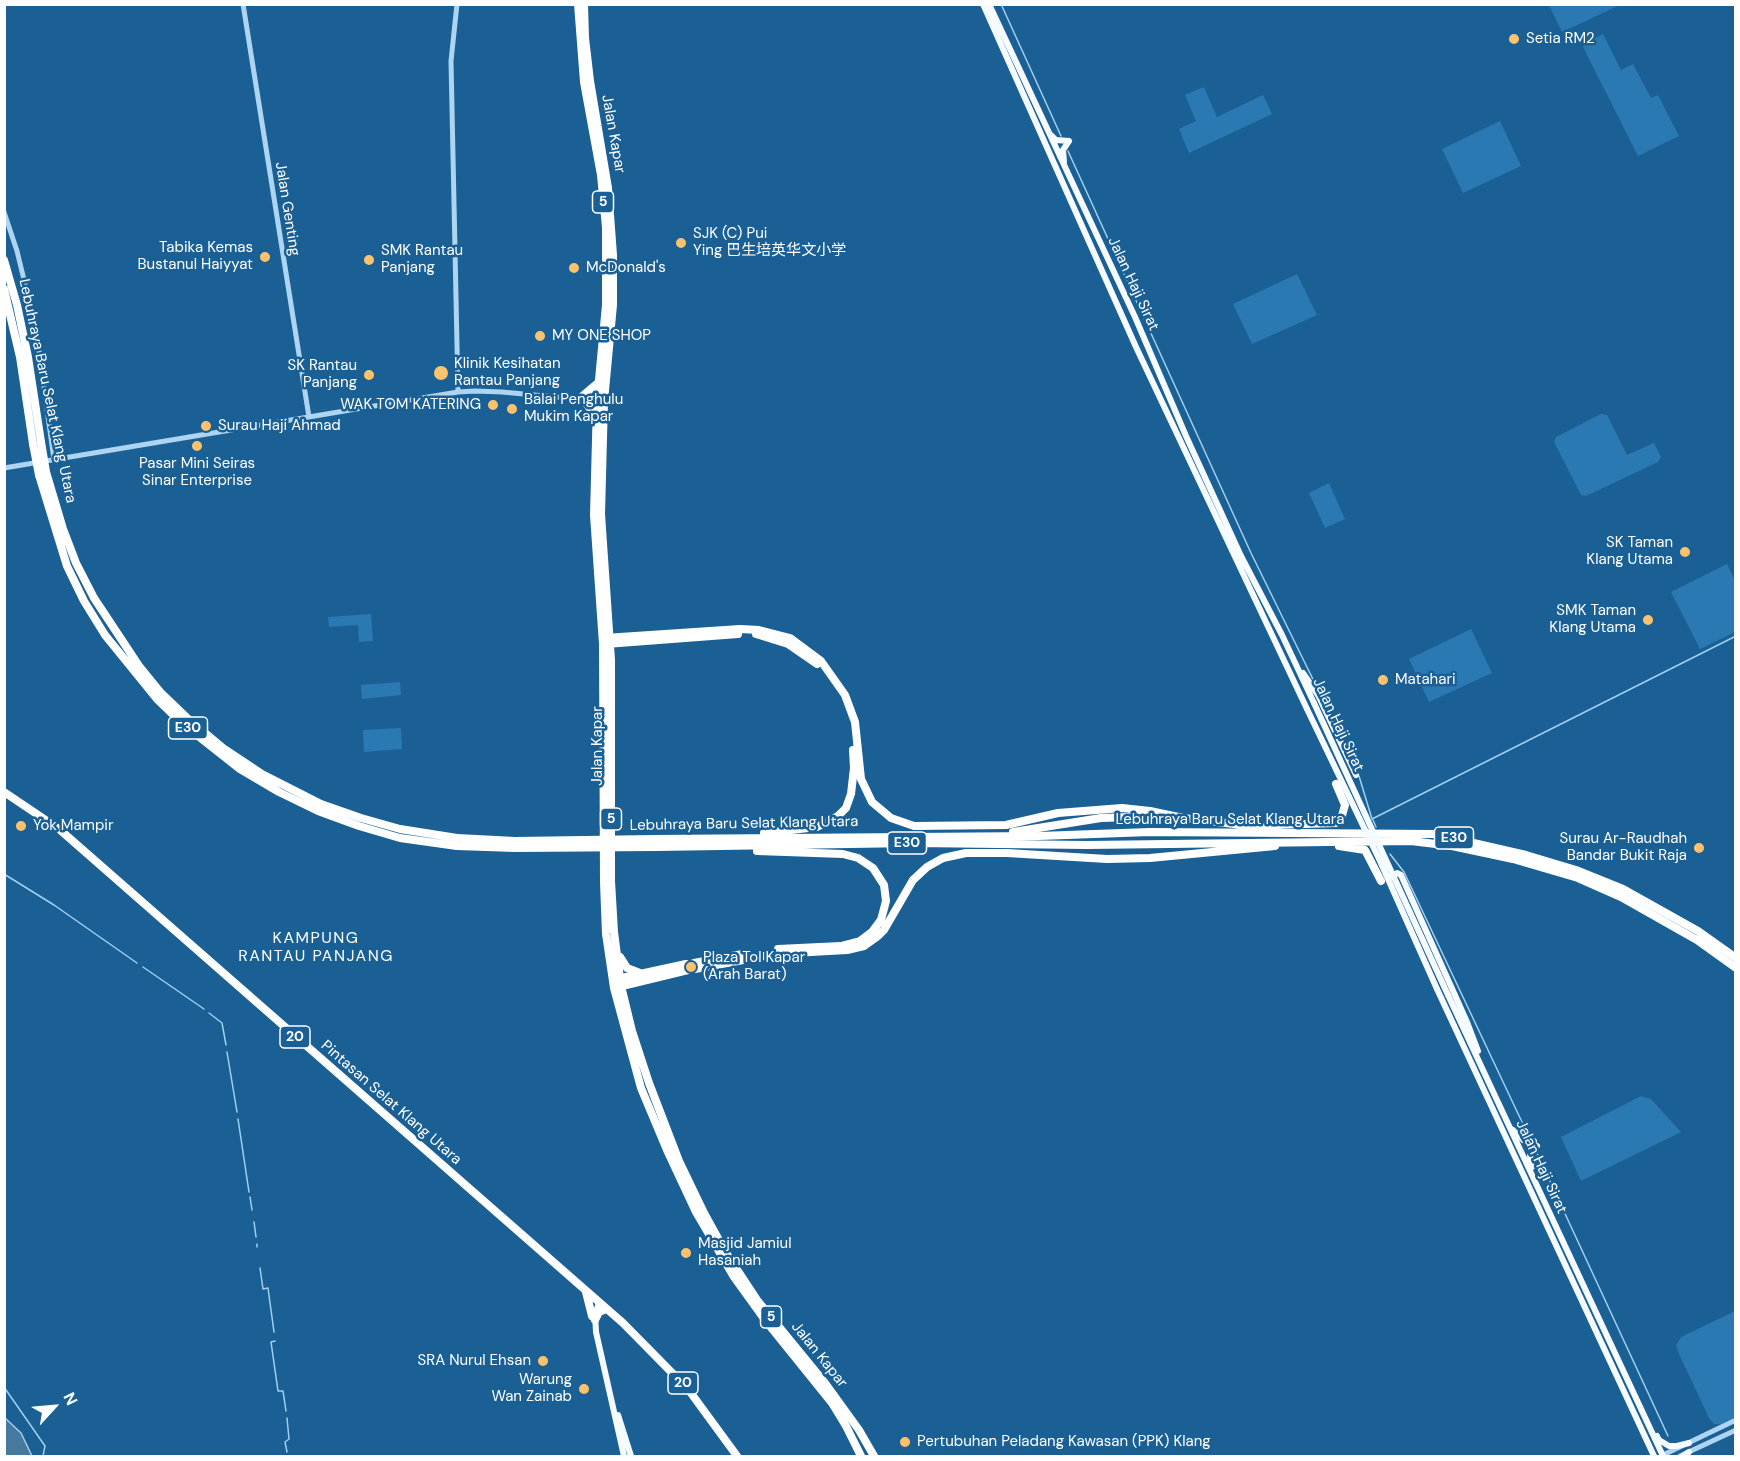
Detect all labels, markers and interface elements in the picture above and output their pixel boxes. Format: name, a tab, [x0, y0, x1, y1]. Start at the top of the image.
place label: Setia RM2	[1526, 30, 1595, 48]
marker: Setia RM2	[1507, 32, 1521, 46]
street label: Jalan Kapar	[597, 93, 629, 175]
street label: Jalan Genting	[271, 161, 303, 257]
road number: 5	[592, 191, 614, 213]
place label: SJK (C) Pui Ying 巴生培英华文小学	[693, 225, 846, 260]
street label: Jalan Haji Sirat	[1103, 234, 1163, 334]
marker: SJK (C) Pui Ying 巴生培英华文小学	[674, 236, 688, 250]
place label: Tabika Kemas Bustanul Haiyyat	[138, 239, 253, 274]
place label: SMK Rantau Panjang	[381, 242, 463, 277]
marker: Tabika Kemas Bustanul Haiyyat	[258, 250, 272, 264]
marker: SMK Rantau Panjang	[362, 253, 376, 267]
place label: McDonald's	[586, 259, 666, 277]
marker: McDonald's	[567, 261, 581, 275]
street label: Lebuhraya Baru Selat Klang Utara	[14, 277, 80, 505]
place label: MY ONE SHOP	[552, 327, 651, 345]
marker: MY ONE SHOP	[533, 329, 547, 343]
place label: Klinik Kesihatan Rantau Panjang	[454, 355, 561, 390]
place label: SK Rantau Panjang	[287, 357, 357, 392]
marker: Klinik Kesihatan Rantau Panjang	[432, 364, 450, 382]
marker: SK Rantau Panjang	[362, 368, 376, 382]
place label: Balai Penghulu Mukim Kapar	[524, 391, 623, 426]
place label: WAK TOM KATERING	[340, 396, 481, 414]
marker: WAK TOM KATERING	[486, 398, 500, 412]
marker: Balai Penghulu Mukim Kapar	[505, 402, 519, 416]
place label: Surau Haji Ahmad	[218, 417, 341, 435]
marker: Surau Haji Ahmad	[199, 419, 213, 433]
marker: Pasar Mini Seiras Sinar Enterprise	[190, 439, 204, 453]
place label: Pasar Mini Seiras Sinar Enterprise	[139, 455, 255, 490]
place label: SK Taman Klang Utama	[1586, 534, 1673, 569]
marker: SK Taman Klang Utama	[1678, 545, 1692, 559]
place label: SMK Taman Klang Utama	[1549, 602, 1636, 637]
marker: SMK Taman Klang Utama	[1641, 613, 1655, 627]
place label: Matahari	[1395, 671, 1456, 689]
marker: Matahari	[1376, 673, 1390, 687]
street label: Jalan Haji Sirat	[1308, 675, 1368, 775]
street label: Jalan Kapar	[589, 706, 607, 786]
road number: E30	[168, 717, 207, 739]
road number: 5	[600, 808, 622, 830]
street label: Lebuhraya Baru Selat Klang Utara	[1116, 811, 1344, 829]
street label: Lebuhraya Baru Selat Klang Utara	[629, 813, 859, 835]
place label: Yok Mampir	[33, 817, 114, 835]
marker: Yok Mampir	[14, 819, 28, 833]
road number: E30	[1434, 827, 1474, 849]
place label: Surau Ar-Raudhah Bandar Bukit Raja	[1560, 830, 1687, 865]
road number: E30	[888, 832, 926, 854]
marker: Surau Ar-Raudhah Bandar Bukit Raja	[1692, 841, 1706, 855]
district label: KAMPUNG RANTAU PANJANG	[238, 929, 394, 967]
place label: Plaza Tol Kapar (Arah Barat)	[703, 949, 805, 984]
marker: Plaza Tol Kapar (Arah Barat)	[684, 960, 698, 974]
road number: 20	[280, 1026, 310, 1048]
street label: Pintasan Selat Klang Utara	[317, 1037, 465, 1169]
street label: Jalan Haji Sirat	[1511, 1117, 1571, 1217]
place label: Masjid Jamiul Hasaniah	[698, 1235, 792, 1270]
marker: Masjid Jamiul Hasaniah	[679, 1246, 693, 1260]
road number: 5	[760, 1306, 782, 1328]
street label: Jalan Kapar	[787, 1318, 851, 1392]
place label: SRA Nurul Ehsan	[418, 1352, 531, 1370]
marker: SRA Nurul Ehsan	[536, 1354, 550, 1368]
place label: Warung Wan Zainab	[491, 1371, 572, 1406]
road number: 20	[668, 1372, 698, 1394]
north arrow	[24, 1377, 84, 1437]
marker: Warung Wan Zainab	[577, 1382, 591, 1396]
text: N	[59, 1389, 83, 1409]
place label: Pertubuhan Peladang Kawasan (PPK) Klang	[917, 1433, 1211, 1451]
marker: Pertubuhan Peladang Kawasan (PPK) Klang	[898, 1435, 912, 1449]

